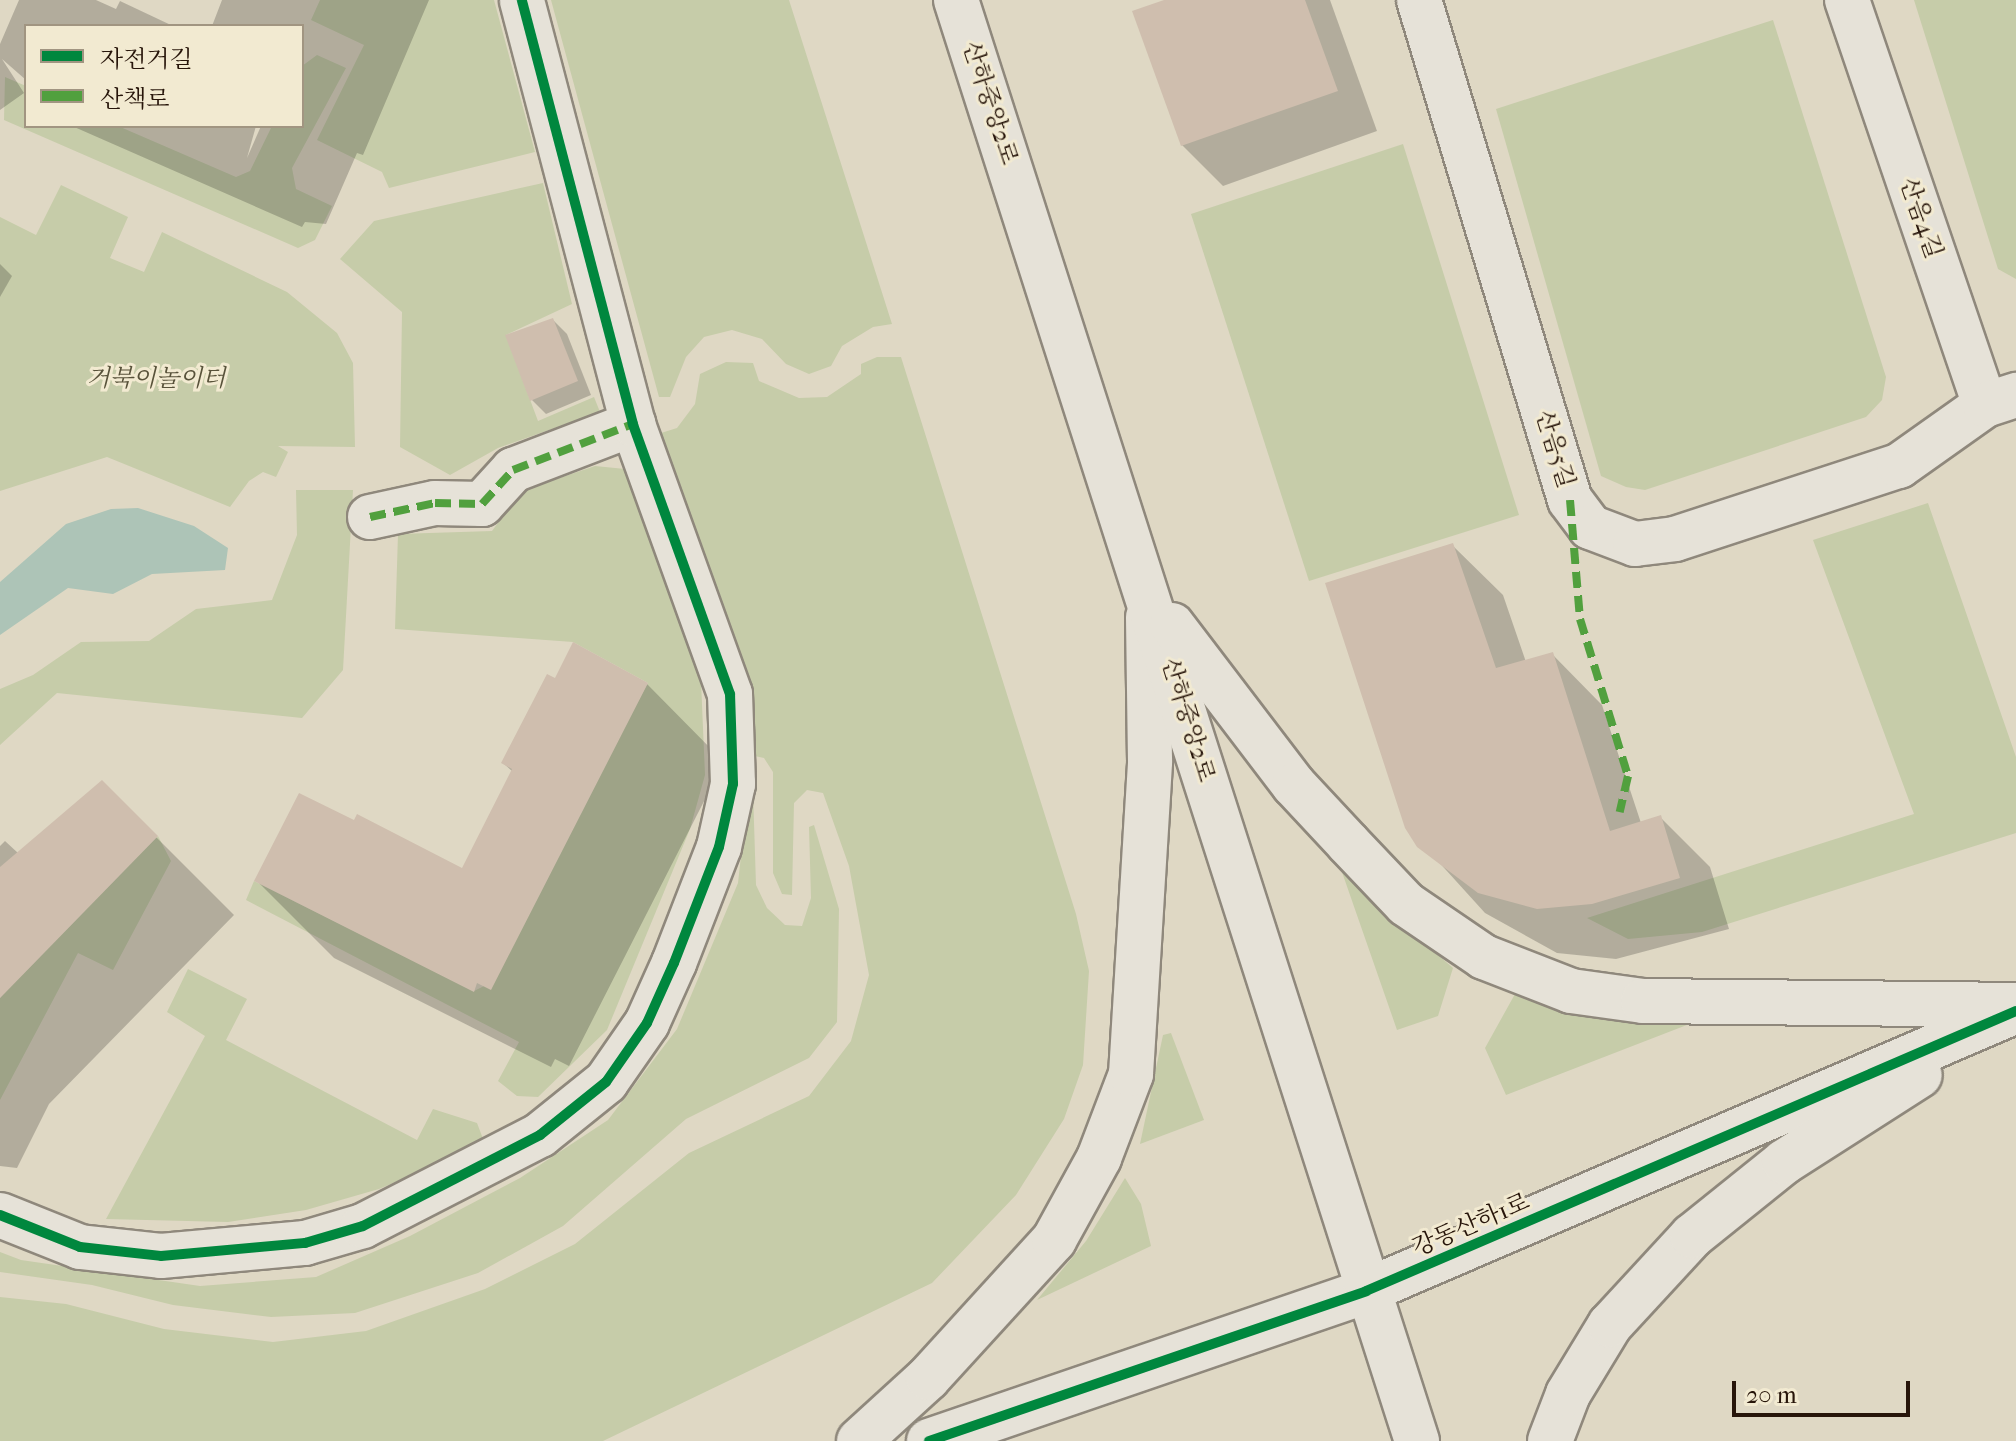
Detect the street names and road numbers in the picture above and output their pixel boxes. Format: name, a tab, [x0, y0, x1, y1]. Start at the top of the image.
street label: 산하중앙2로	[956, 38, 1024, 168]
street label: 산음4길	[1894, 174, 1948, 262]
street label: 산음5길	[1530, 407, 1580, 491]
street label: 산하중앙2로	[1155, 654, 1221, 786]
street label: 강동산하1로	[1408, 1187, 1534, 1263]

